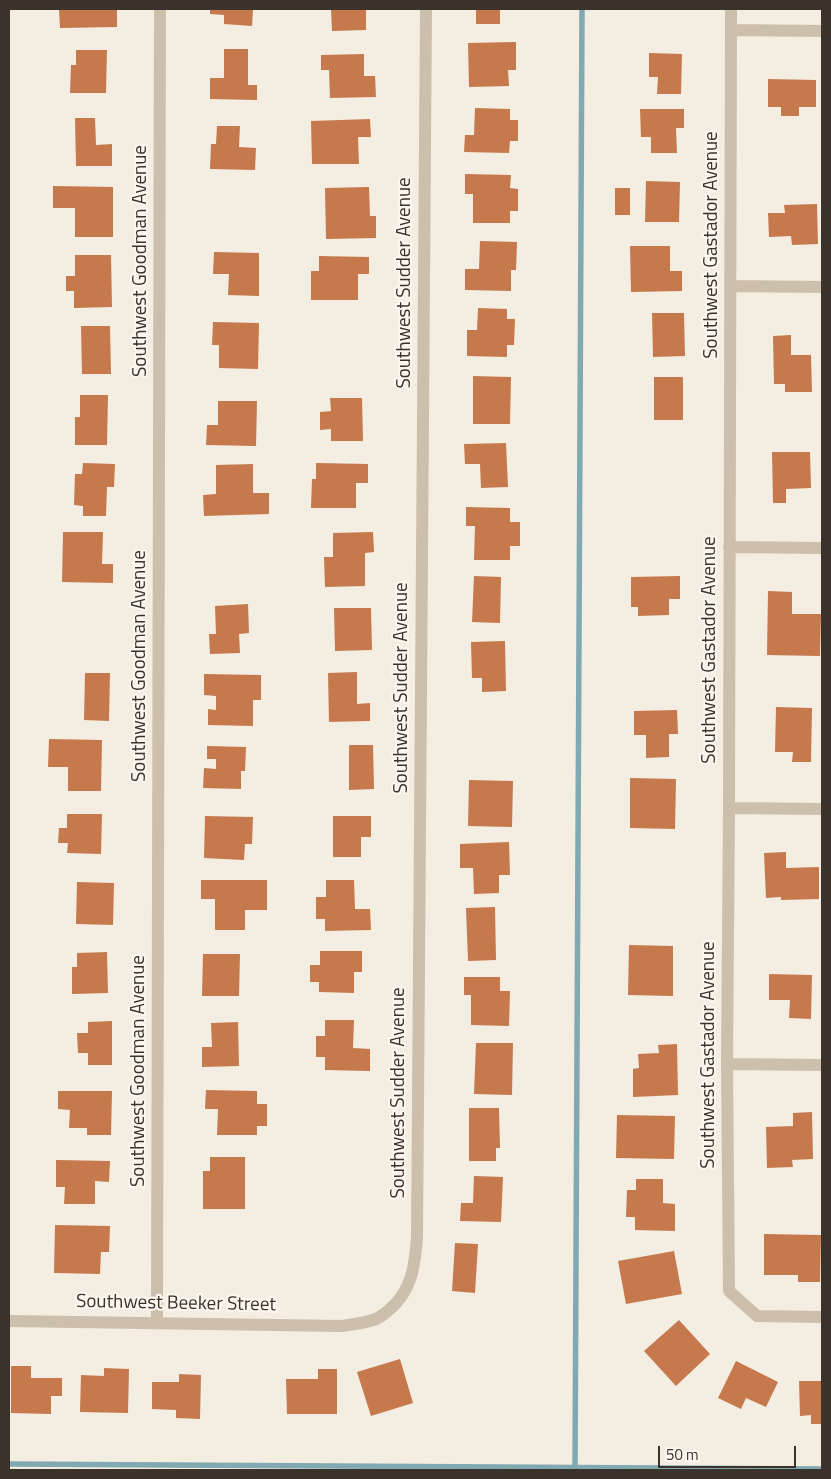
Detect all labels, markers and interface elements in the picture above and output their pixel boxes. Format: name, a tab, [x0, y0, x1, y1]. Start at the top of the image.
street label: Southwest Gastador Avenue	[701, 131, 723, 359]
street label: Southwest Goodman Avenue	[130, 145, 152, 377]
street label: Southwest Sudder Avenue	[394, 177, 416, 389]
street label: Southwest Gastador Avenue	[699, 536, 721, 764]
street label: Southwest Goodman Avenue	[129, 550, 151, 782]
street label: Southwest Sudder Avenue	[391, 582, 413, 794]
street label: Southwest Gastador Avenue	[698, 941, 720, 1169]
street label: Southwest Goodman Avenue	[128, 955, 150, 1187]
street label: Southwest Sudder Avenue	[388, 987, 410, 1199]
street label: Southwest Beeker Street	[76, 1291, 276, 1317]
scale bar	[661, 1436, 798, 1468]
text: 50 m	[666, 1443, 699, 1466]

